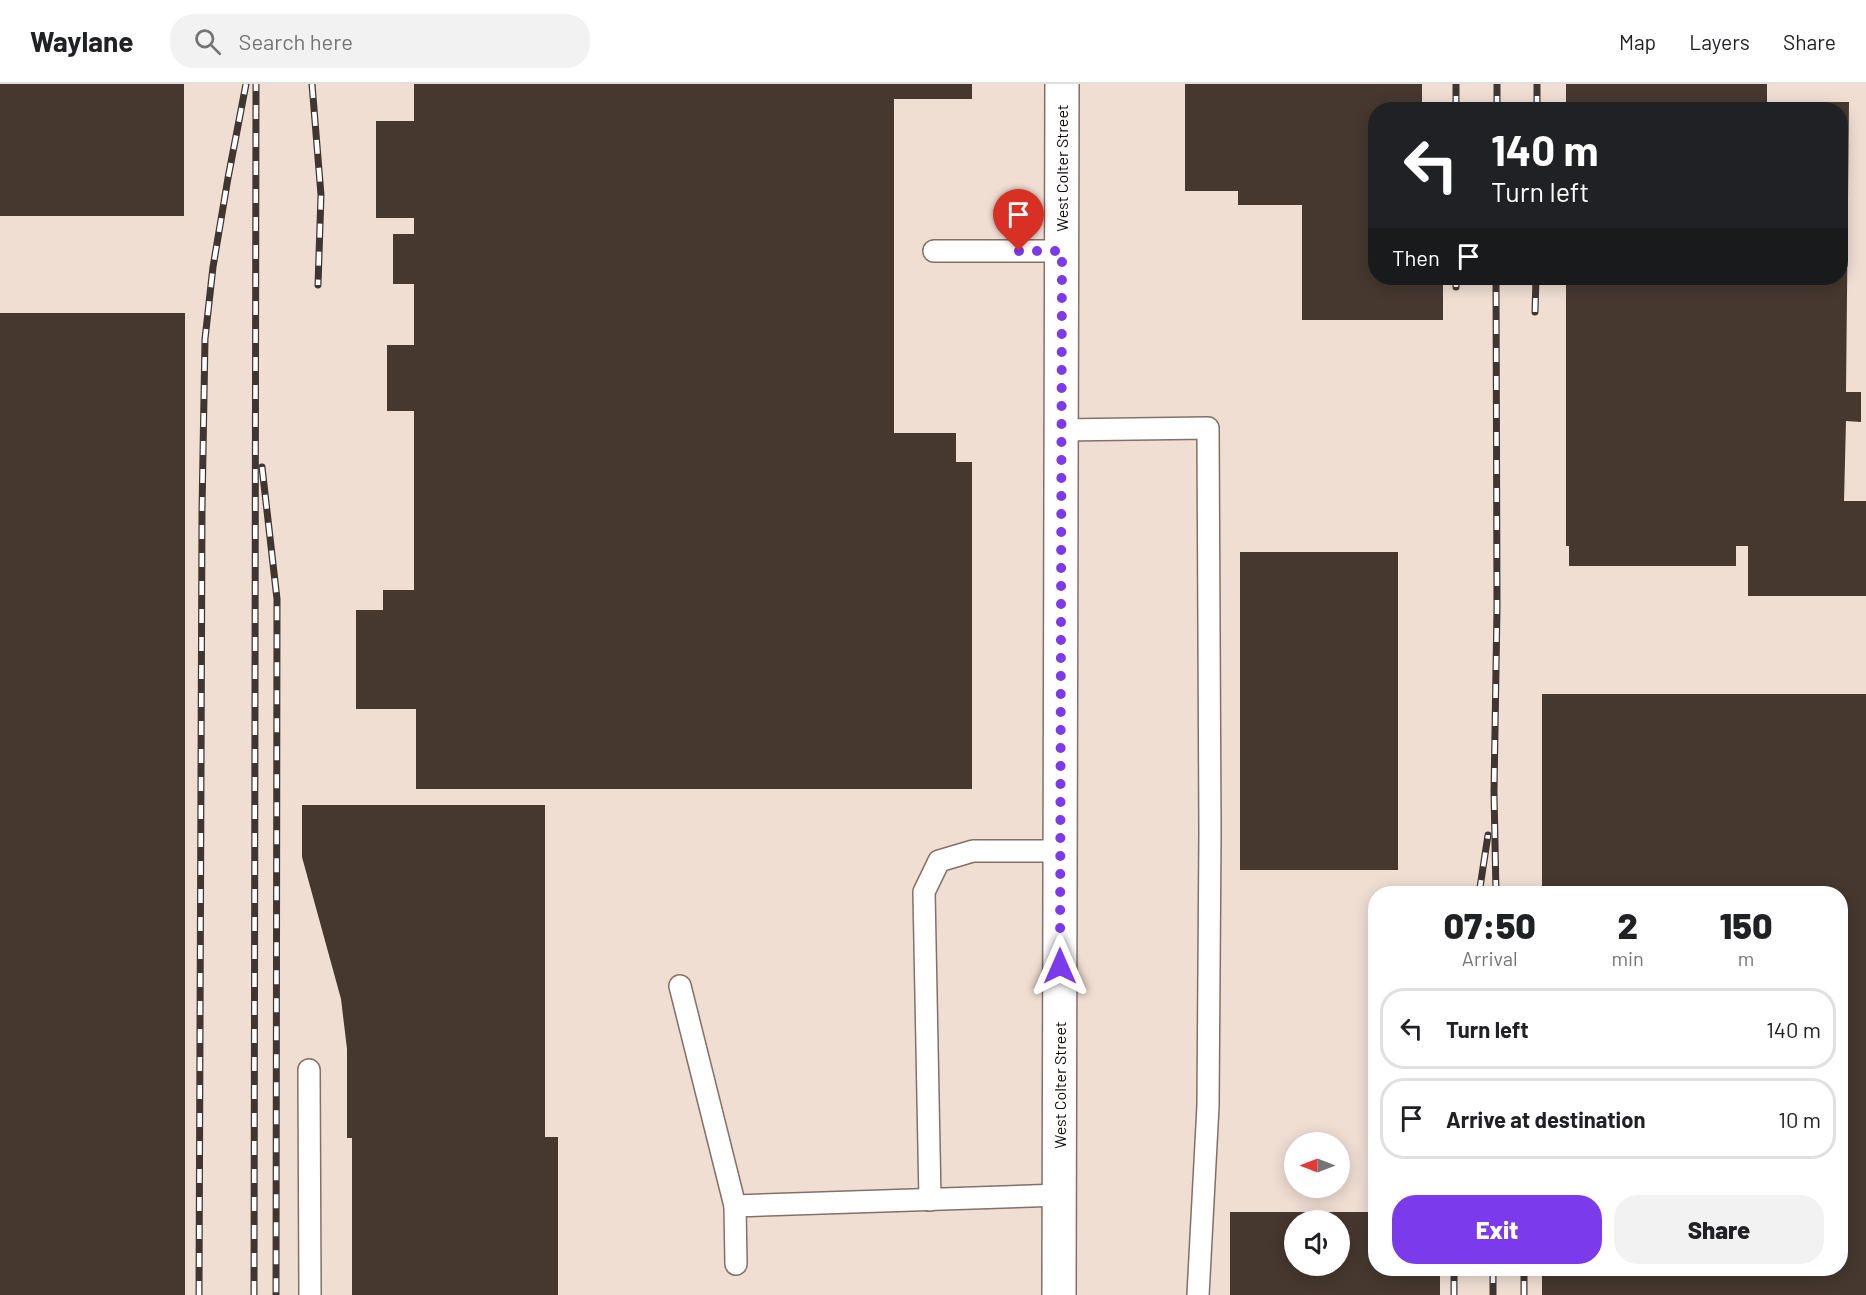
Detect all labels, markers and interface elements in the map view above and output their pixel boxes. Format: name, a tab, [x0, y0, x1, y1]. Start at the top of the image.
search box	[170, 14, 590, 68]
text: Waylane	[30, 24, 134, 58]
icon: search	[191, 25, 224, 58]
text: Search here	[239, 28, 353, 54]
text: Map	[1619, 29, 1656, 54]
text: Layers	[1689, 29, 1750, 54]
text: Share	[1783, 29, 1836, 54]
street label: West Colter Street	[1052, 104, 1071, 232]
text: 140 m	[1491, 124, 1599, 174]
icon: left	[1392, 126, 1470, 204]
text: Turn left	[1491, 175, 1589, 207]
pin	[993, 189, 1044, 251]
icon: arrive	[1002, 198, 1035, 231]
icon: arrive	[1452, 240, 1485, 273]
text: Then	[1392, 244, 1440, 270]
text: 07:50	[1444, 903, 1536, 946]
text: 2	[1617, 903, 1638, 946]
text: 150	[1719, 903, 1772, 946]
position arrow	[1028, 934, 1092, 998]
text: Arrival	[1462, 946, 1518, 970]
text: min	[1611, 946, 1644, 970]
text: m	[1738, 946, 1754, 970]
icon: left	[1395, 1012, 1428, 1045]
text: Turn left	[1446, 1016, 1529, 1042]
text: 140 m	[1766, 1016, 1821, 1042]
street label: West Colter Street	[1050, 1021, 1069, 1149]
icon: arrive	[1395, 1102, 1428, 1135]
text: Arrive at destination	[1446, 1106, 1645, 1132]
text: 10 m	[1778, 1106, 1821, 1132]
north arrow	[1284, 1132, 1350, 1198]
map controls	[1284, 1132, 1350, 1276]
button: Exit	[1392, 1195, 1602, 1264]
button: Share	[1614, 1195, 1824, 1264]
button: sound	[1284, 1210, 1350, 1276]

